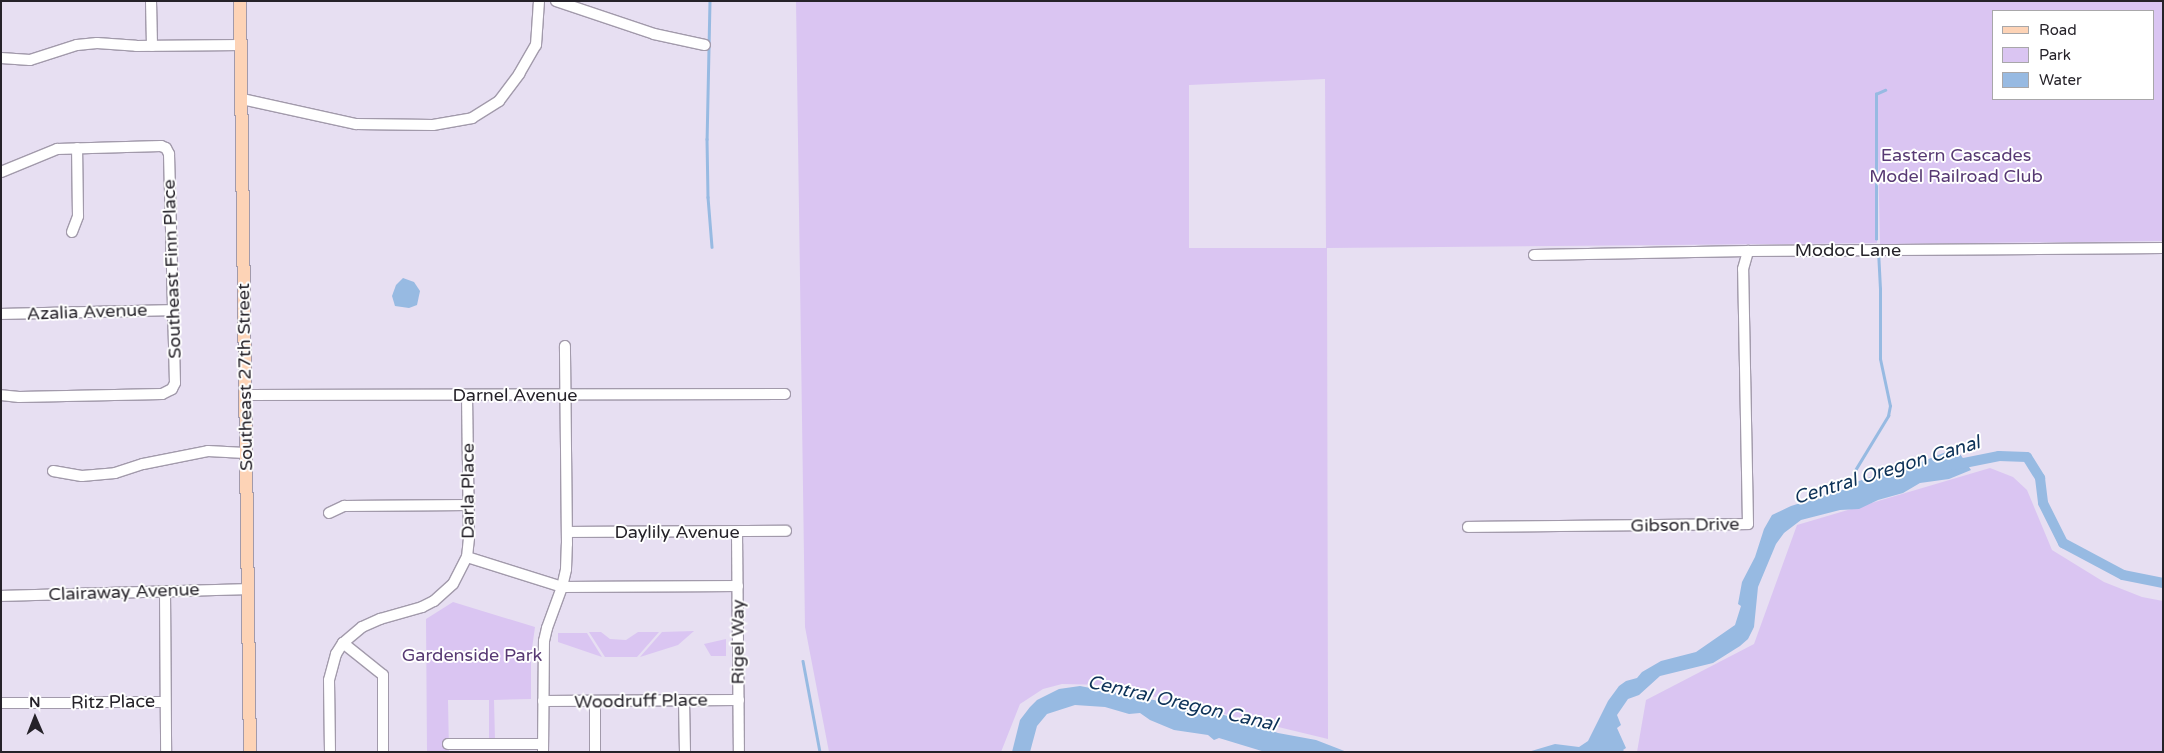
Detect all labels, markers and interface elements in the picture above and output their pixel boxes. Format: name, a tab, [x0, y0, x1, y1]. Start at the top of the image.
legend	[1992, 10, 2154, 100]
text: Road	[2039, 21, 2077, 39]
text: Park	[2039, 46, 2071, 64]
text: Water	[2039, 71, 2082, 89]
park label: Eastern Cascades Model Railroad Club	[1869, 145, 2043, 188]
street label: Southeast Finn Place	[158, 179, 186, 359]
street label: Modoc Lane	[1795, 239, 1901, 261]
street label: Southeast 27th Street	[233, 283, 257, 471]
street label: Azalia Avenue	[26, 299, 148, 325]
street label: Darnel Avenue	[452, 384, 578, 406]
water label: Central Oregon Canal	[1791, 432, 1983, 510]
street label: Darla Place	[457, 443, 479, 539]
street label: Gibson Drive	[1630, 513, 1740, 537]
street label: Daylily Avenue	[614, 521, 740, 543]
street label: Clairaway Avenue	[48, 579, 200, 605]
street label: Rigel Way	[727, 599, 749, 685]
park label: Gardenside Park	[402, 644, 542, 666]
water label: Central Oregon Canal	[1085, 671, 1279, 737]
street label: Woodruff Place	[574, 689, 708, 713]
street label: Ritz Place	[71, 690, 155, 714]
north arrow	[10, 693, 60, 743]
text: N	[29, 694, 41, 711]

